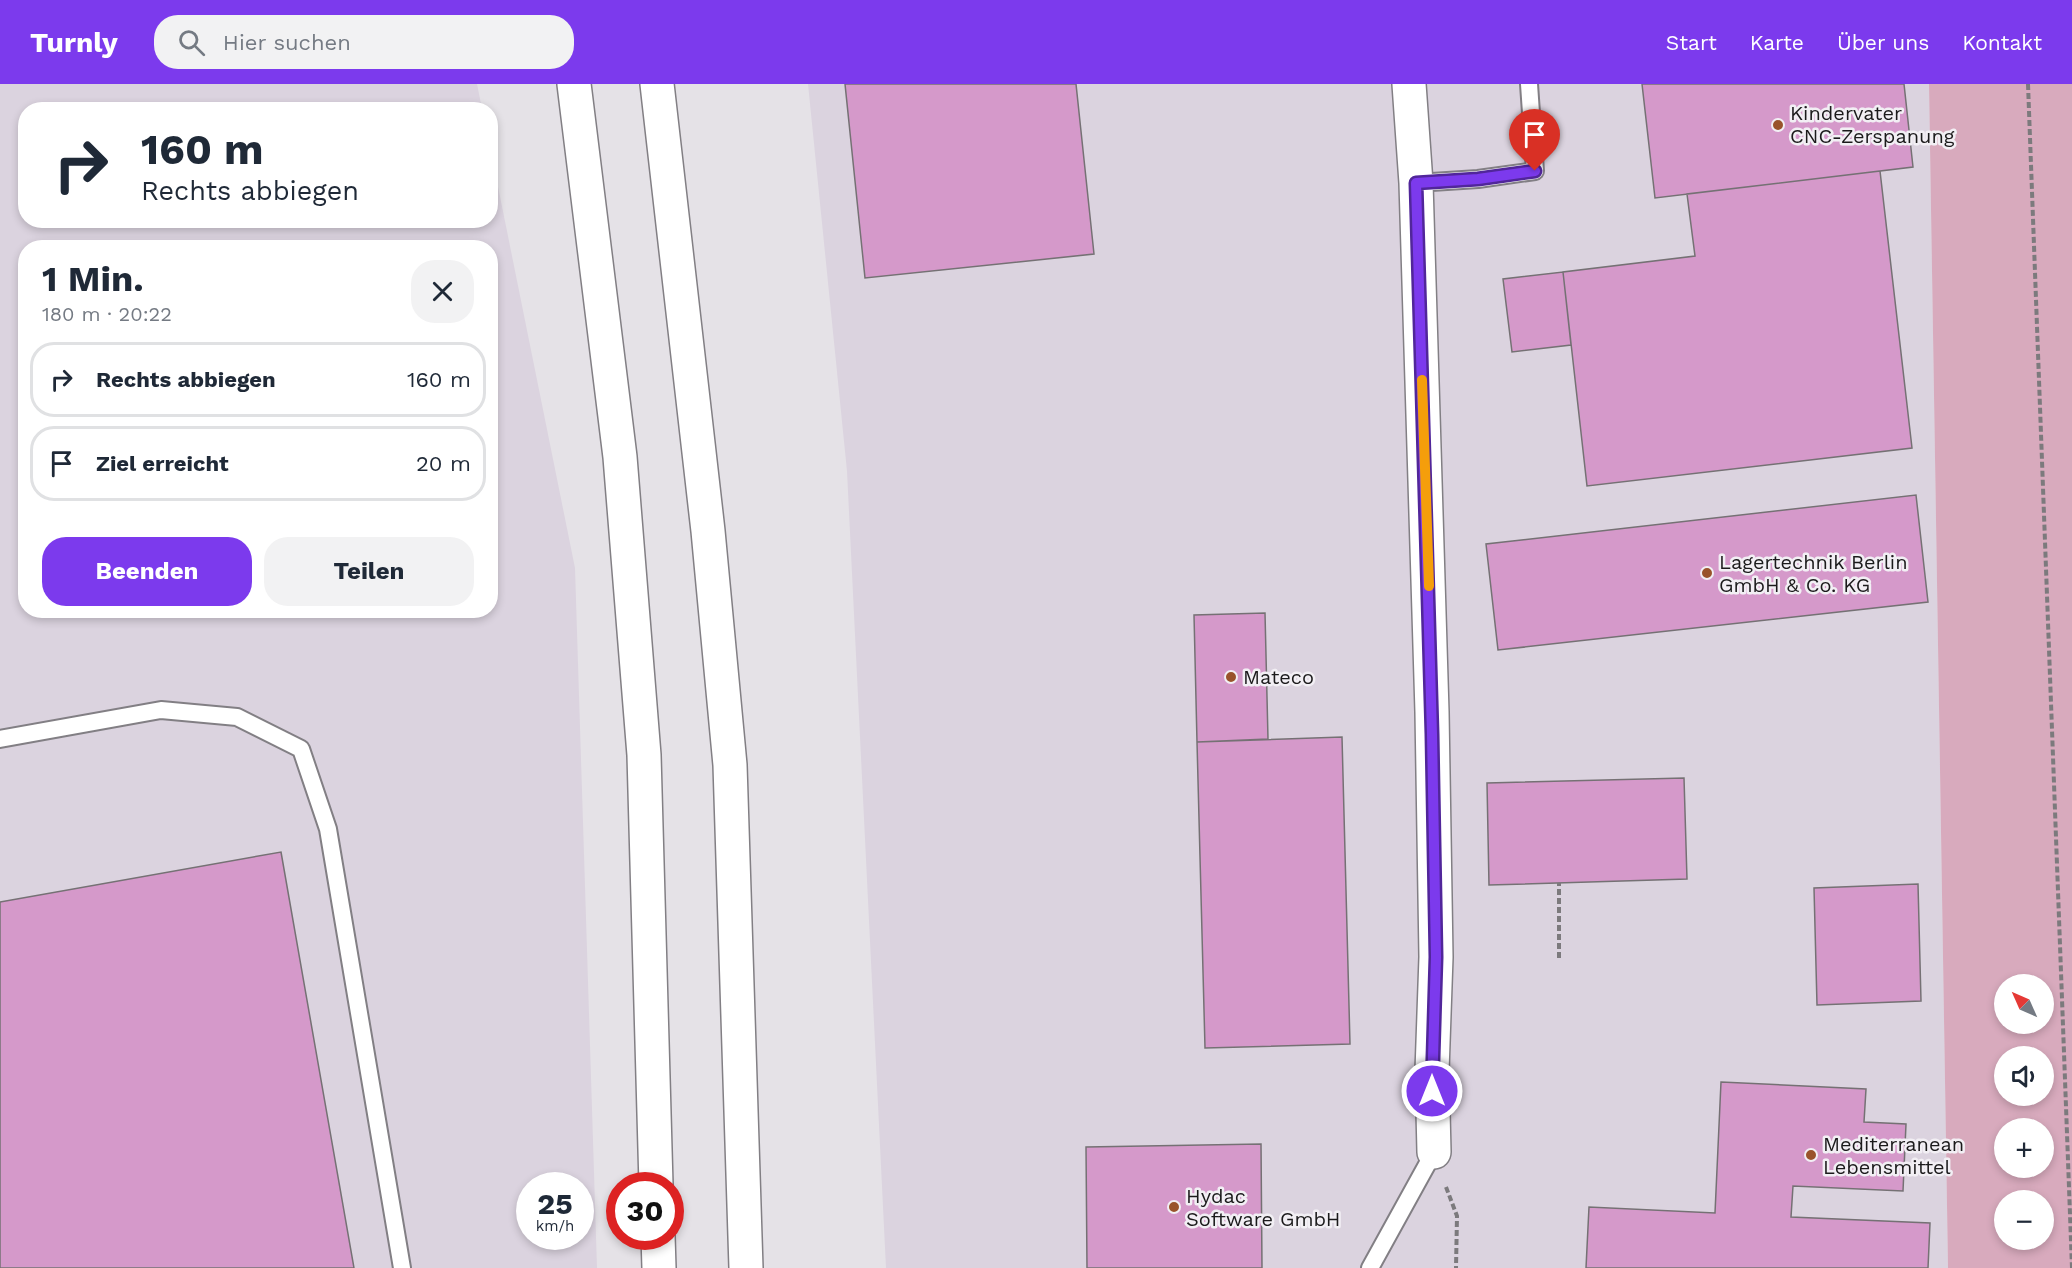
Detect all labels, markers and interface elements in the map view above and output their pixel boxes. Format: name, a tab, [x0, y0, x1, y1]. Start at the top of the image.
search box	[154, 15, 574, 69]
text: Turnly	[30, 26, 118, 59]
icon: search	[175, 26, 208, 59]
text: Hier suchen	[223, 30, 351, 55]
text: Start	[1666, 30, 1717, 55]
text: Karte	[1750, 30, 1804, 55]
text: Über uns	[1837, 30, 1929, 55]
text: Kontakt	[1962, 30, 2042, 55]
place label: Kindervater CNC-Zerspanung	[1790, 101, 1955, 148]
pin	[1509, 109, 1560, 171]
icon: arrive	[1518, 118, 1551, 151]
marker: Kindervater CNC-Zerspanung	[1771, 118, 1785, 132]
text: 160 m	[141, 125, 264, 174]
icon: right	[42, 126, 120, 204]
text: Rechts abbiegen	[141, 175, 359, 207]
text: 1 Min.	[42, 258, 144, 300]
button: close	[411, 260, 474, 323]
text: 180 m · 20:22	[42, 302, 172, 326]
icon: right	[45, 363, 78, 396]
text: Rechts abbiegen	[96, 367, 276, 392]
text: 160 m	[407, 367, 471, 392]
icon: arrive	[45, 447, 78, 480]
text: Ziel erreicht	[96, 451, 229, 476]
text: 20 m	[416, 451, 471, 476]
button: Beenden	[42, 537, 252, 606]
button: Teilen	[264, 537, 474, 606]
place label: Lagertechnik Berlin GmbH & Co. KG	[1719, 550, 1908, 597]
marker: Lagertechnik Berlin GmbH & Co. KG	[1700, 566, 1714, 580]
place label: Mateco	[1243, 665, 1314, 689]
marker: Mateco	[1224, 670, 1238, 684]
north arrow	[1994, 974, 2054, 1034]
map controls	[1994, 974, 2054, 1250]
button: sound	[1994, 1046, 2054, 1106]
position arrow	[1400, 1059, 1464, 1123]
button: +	[1994, 1118, 2054, 1178]
place label: Mediterranean Lebensmittel	[1823, 1132, 1964, 1179]
marker: Mediterranean Lebensmittel	[1804, 1148, 1818, 1162]
speed limit sign: 30	[606, 1172, 684, 1250]
place label: Hydac Software GmbH	[1186, 1184, 1340, 1231]
text: 25	[537, 1186, 573, 1221]
button: −	[1994, 1190, 2054, 1250]
marker: Hydac Software GmbH	[1167, 1200, 1181, 1214]
text: km/h	[536, 1217, 574, 1235]

